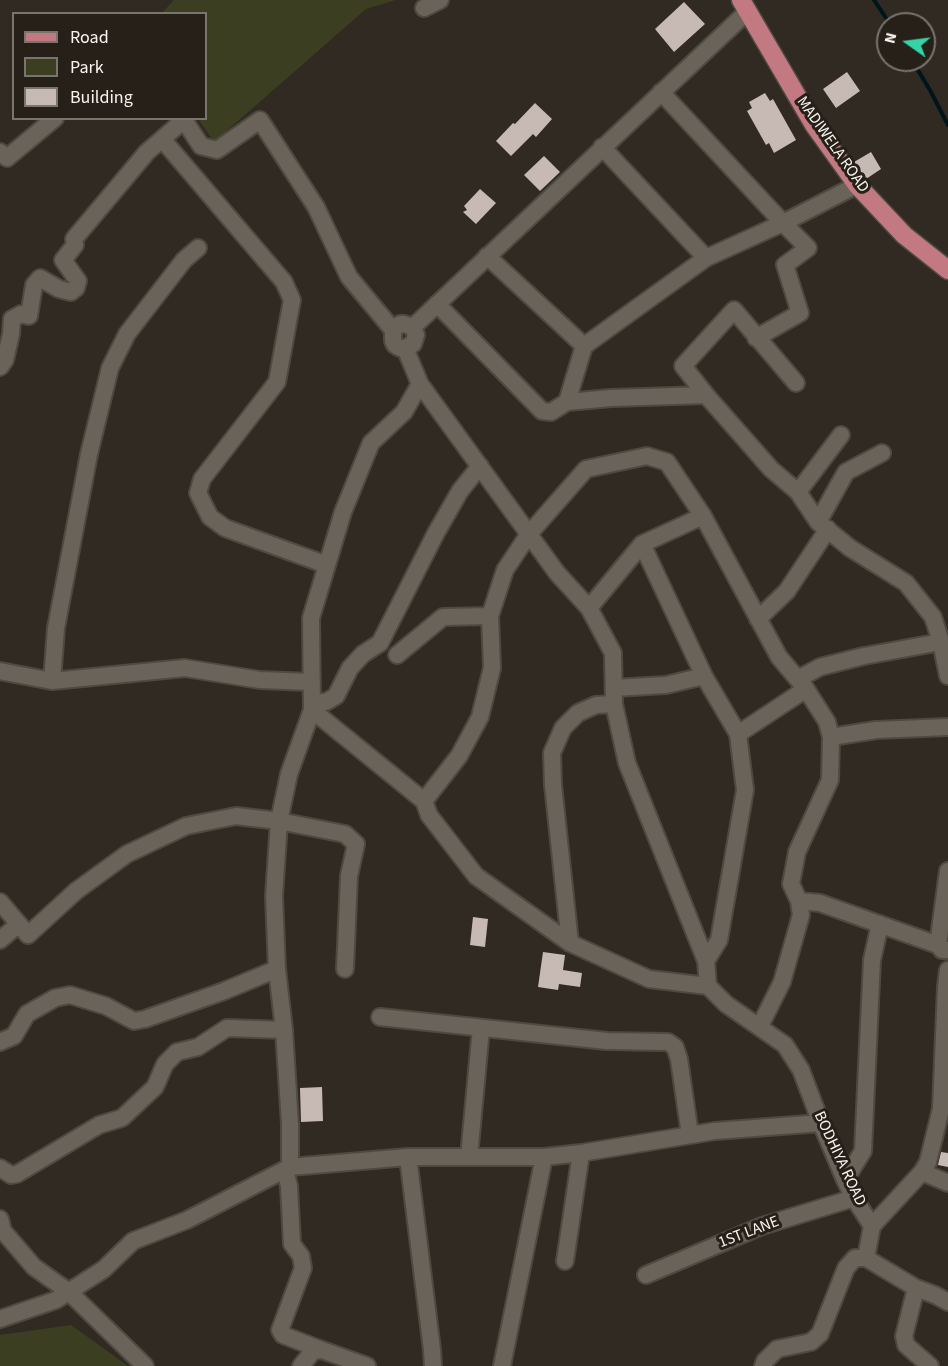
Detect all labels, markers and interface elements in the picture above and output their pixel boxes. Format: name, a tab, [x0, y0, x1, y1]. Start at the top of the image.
legend	[12, 12, 207, 120]
north arrow	[876, 12, 936, 72]
text: Road	[70, 25, 109, 50]
text: N	[879, 30, 902, 46]
text: Park	[70, 55, 104, 80]
text: Building	[70, 85, 133, 110]
street label: MADIWELA ROAD	[792, 93, 872, 197]
street label: BODHIYA ROAD	[809, 1109, 869, 1209]
street label: 1ST LANE	[716, 1213, 782, 1253]

